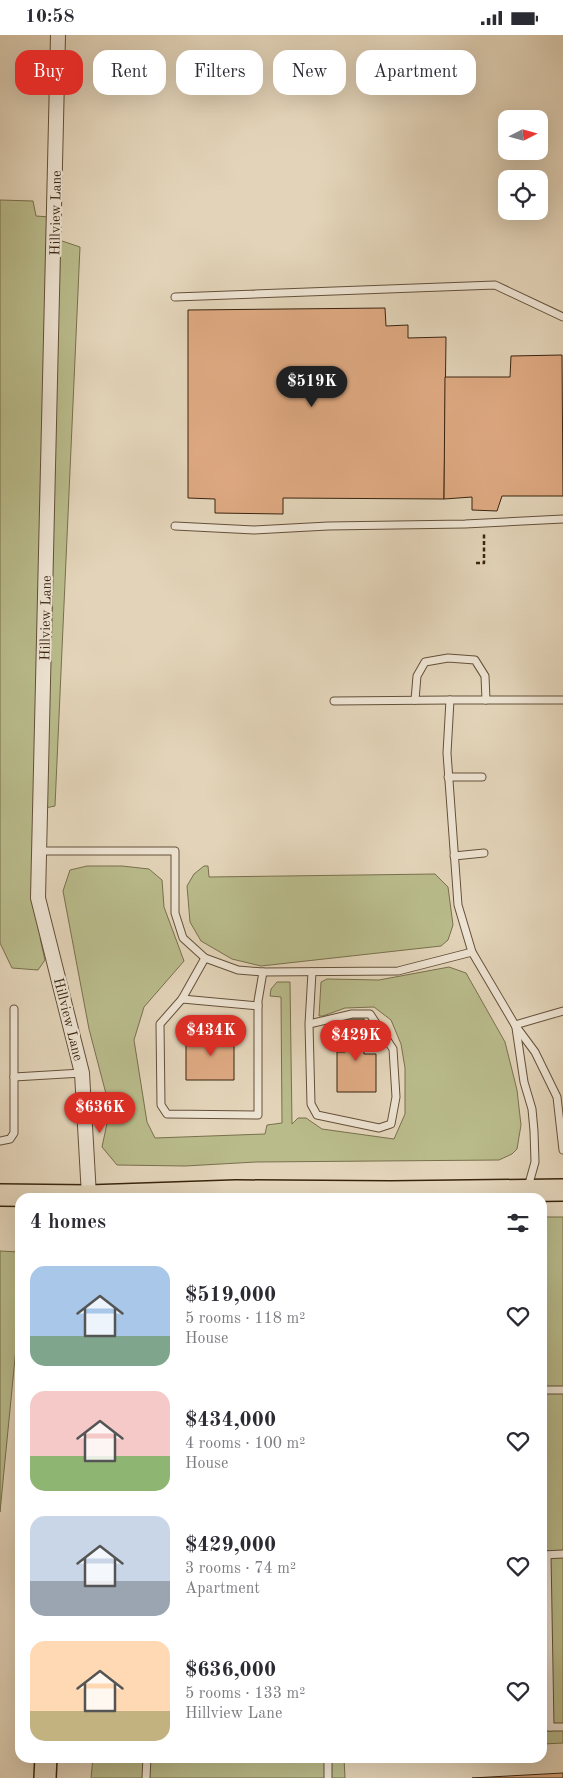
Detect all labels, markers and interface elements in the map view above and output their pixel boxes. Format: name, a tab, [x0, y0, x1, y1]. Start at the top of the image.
text: 10:58	[25, 8, 74, 27]
chip: Buy	[15, 50, 83, 95]
chip: Rent	[93, 50, 166, 95]
chip: Filters	[176, 50, 263, 95]
chip: New	[273, 50, 346, 95]
chip: Apartment	[356, 50, 476, 95]
north arrow	[498, 110, 548, 160]
map controls	[498, 110, 548, 220]
street label: Hillview Lane	[48, 170, 64, 256]
button: locate	[498, 170, 548, 220]
pin: $519K	[277, 365, 347, 408]
text: $519K	[287, 374, 337, 390]
street label: Hillview Lane	[38, 575, 54, 661]
street label: Hillview Lane	[51, 976, 85, 1062]
pin: $434K	[176, 1015, 246, 1057]
pin: $429K	[321, 1019, 391, 1062]
text: $434K	[186, 1023, 236, 1039]
text: $429K	[331, 1028, 381, 1044]
pin: $636K	[65, 1091, 135, 1134]
text: $636K	[75, 1100, 125, 1116]
icon: filters	[504, 1209, 532, 1237]
text: 4 homes	[30, 1212, 106, 1233]
text: $519,000	[185, 1285, 276, 1306]
icon: home	[70, 1286, 130, 1346]
icon: heart	[504, 1302, 532, 1330]
text: 5 rooms · 118 m²	[185, 1311, 305, 1327]
text: House	[185, 1331, 228, 1347]
text: $434,000	[185, 1410, 276, 1431]
icon: home	[70, 1411, 130, 1471]
icon: heart	[504, 1427, 532, 1455]
text: 4 rooms · 100 m²	[185, 1436, 305, 1452]
text: House	[185, 1456, 228, 1472]
text: $429,000	[185, 1535, 276, 1556]
icon: home	[70, 1536, 130, 1596]
icon: heart	[504, 1552, 532, 1580]
text: 3 rooms · 74 m²	[185, 1561, 296, 1577]
text: Apartment	[185, 1581, 260, 1597]
text: $636,000	[185, 1660, 276, 1681]
icon: home	[70, 1661, 130, 1721]
icon: heart	[504, 1677, 532, 1705]
text: 5 rooms · 133 m²	[185, 1686, 305, 1702]
text: Hillview Lane	[185, 1706, 282, 1722]

